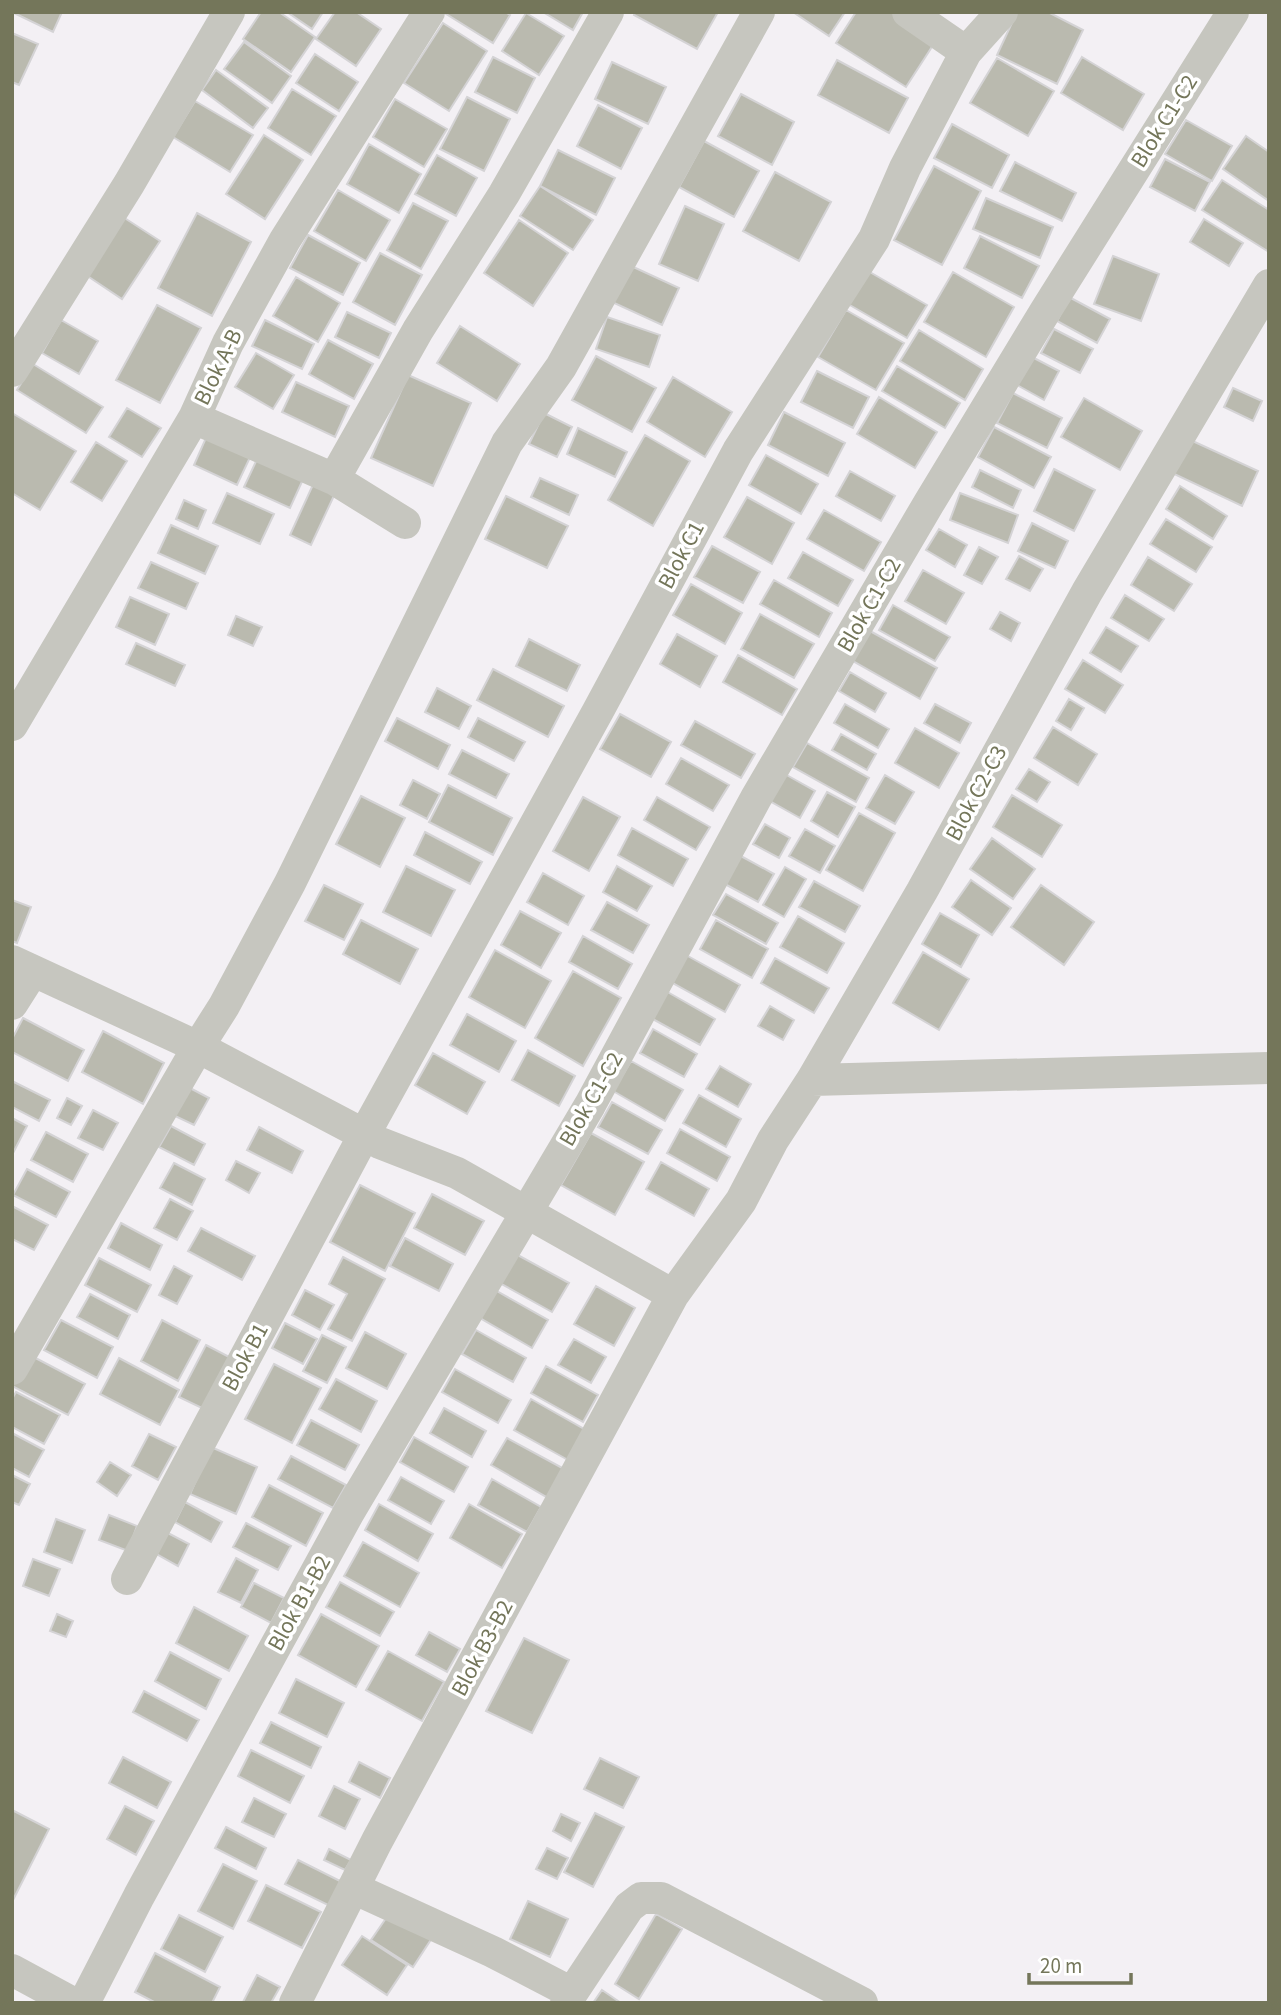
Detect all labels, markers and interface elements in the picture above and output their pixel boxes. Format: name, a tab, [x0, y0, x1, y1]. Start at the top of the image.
street label: Blok C1-C2	[1122, 68, 1206, 174]
street label: Blok A-B	[185, 323, 251, 411]
street label: Blok C1	[649, 515, 713, 595]
street label: Blok C1-C2	[829, 552, 909, 658]
street label: Blok C2-C3	[937, 739, 1015, 847]
street label: Blok C1-C2	[551, 1046, 631, 1152]
street label: Blok B1	[213, 1317, 277, 1397]
street label: Blok B1-B2	[259, 1549, 339, 1657]
street label: Blok B3-B2	[443, 1594, 521, 1702]
scale bar	[1029, 1941, 1130, 1985]
text: 20 m	[1040, 1951, 1082, 1981]

